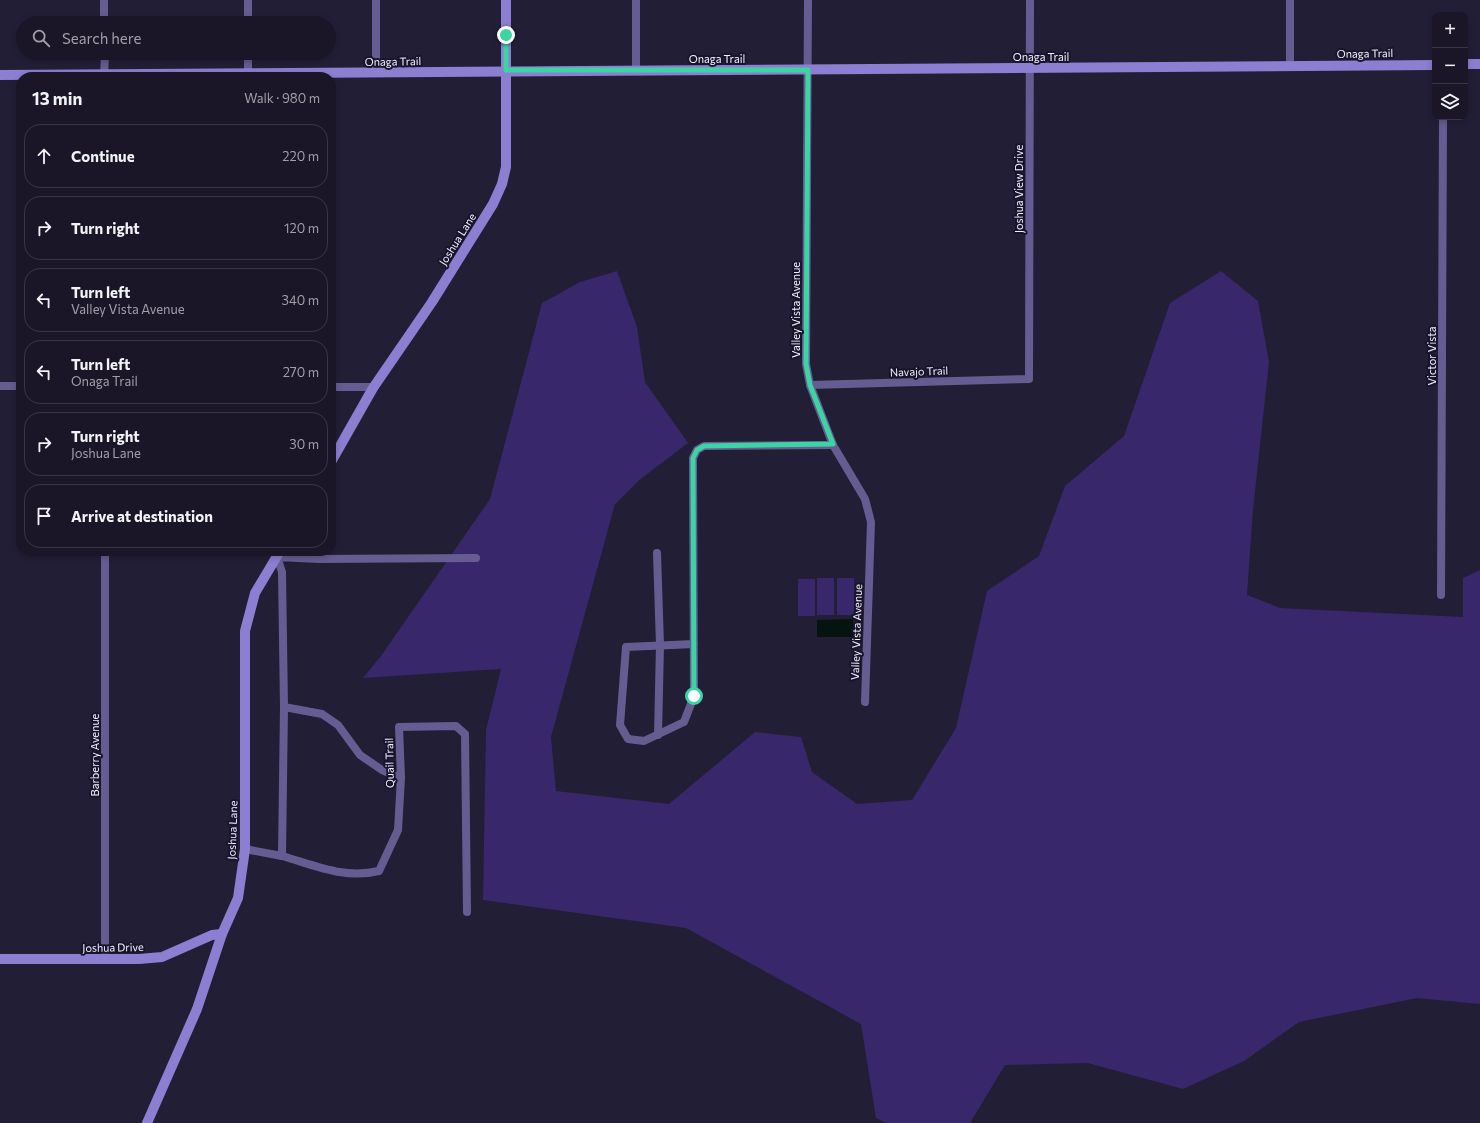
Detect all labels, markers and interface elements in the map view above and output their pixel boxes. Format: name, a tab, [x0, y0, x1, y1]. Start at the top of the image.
map controls	[1432, 12, 1468, 120]
button: +	[1432, 12, 1468, 48]
search box	[16, 16, 336, 60]
route end	[497, 26, 515, 44]
icon: search	[30, 27, 52, 49]
text: Search here	[62, 29, 141, 47]
street label: Onaga Trail	[1337, 46, 1393, 60]
button: −	[1432, 48, 1468, 84]
street label: Onaga Trail	[1013, 50, 1069, 63]
street label: Onaga Trail	[689, 52, 745, 65]
street label: Onaga Trail	[365, 54, 421, 68]
button: layers	[1432, 84, 1468, 120]
text: 13 min	[32, 88, 82, 109]
text: Walk · 980 m	[244, 90, 320, 106]
icon: ahead	[33, 145, 55, 167]
street label: Joshua View Drive	[1012, 145, 1026, 233]
text: Continue	[71, 147, 135, 165]
text: 220 m	[282, 148, 319, 164]
street label: Joshua Lane	[436, 210, 479, 268]
icon: right	[33, 217, 55, 239]
text: Turn right	[71, 219, 140, 237]
text: 120 m	[284, 220, 319, 236]
street label: Valley Vista Avenue	[789, 262, 802, 358]
text: Turn left	[71, 283, 130, 301]
icon: left	[33, 289, 55, 311]
text: 340 m	[281, 292, 319, 308]
text: Valley Vista Avenue	[71, 301, 185, 317]
street label: Victor Vista	[1425, 327, 1438, 385]
text: Turn left	[71, 355, 130, 373]
icon: left	[33, 361, 55, 383]
street label: Navajo Trail	[890, 363, 948, 379]
text: 270 m	[283, 364, 319, 380]
text: Onaga Trail	[71, 373, 138, 389]
text: Turn right	[71, 427, 140, 445]
icon: right	[33, 433, 55, 455]
text: 30 m	[289, 436, 319, 452]
text: Joshua Lane	[71, 445, 141, 461]
icon: arrive	[33, 505, 55, 527]
text: Arrive at destination	[71, 507, 213, 525]
street label: Valley Vista Avenue	[848, 584, 864, 680]
route start	[685, 687, 703, 705]
street label: Barberry Avenue	[88, 713, 101, 796]
street label: Quail Trail	[382, 738, 396, 788]
street label: Joshua Lane	[224, 800, 241, 860]
street label: Joshua Drive	[82, 940, 144, 955]

